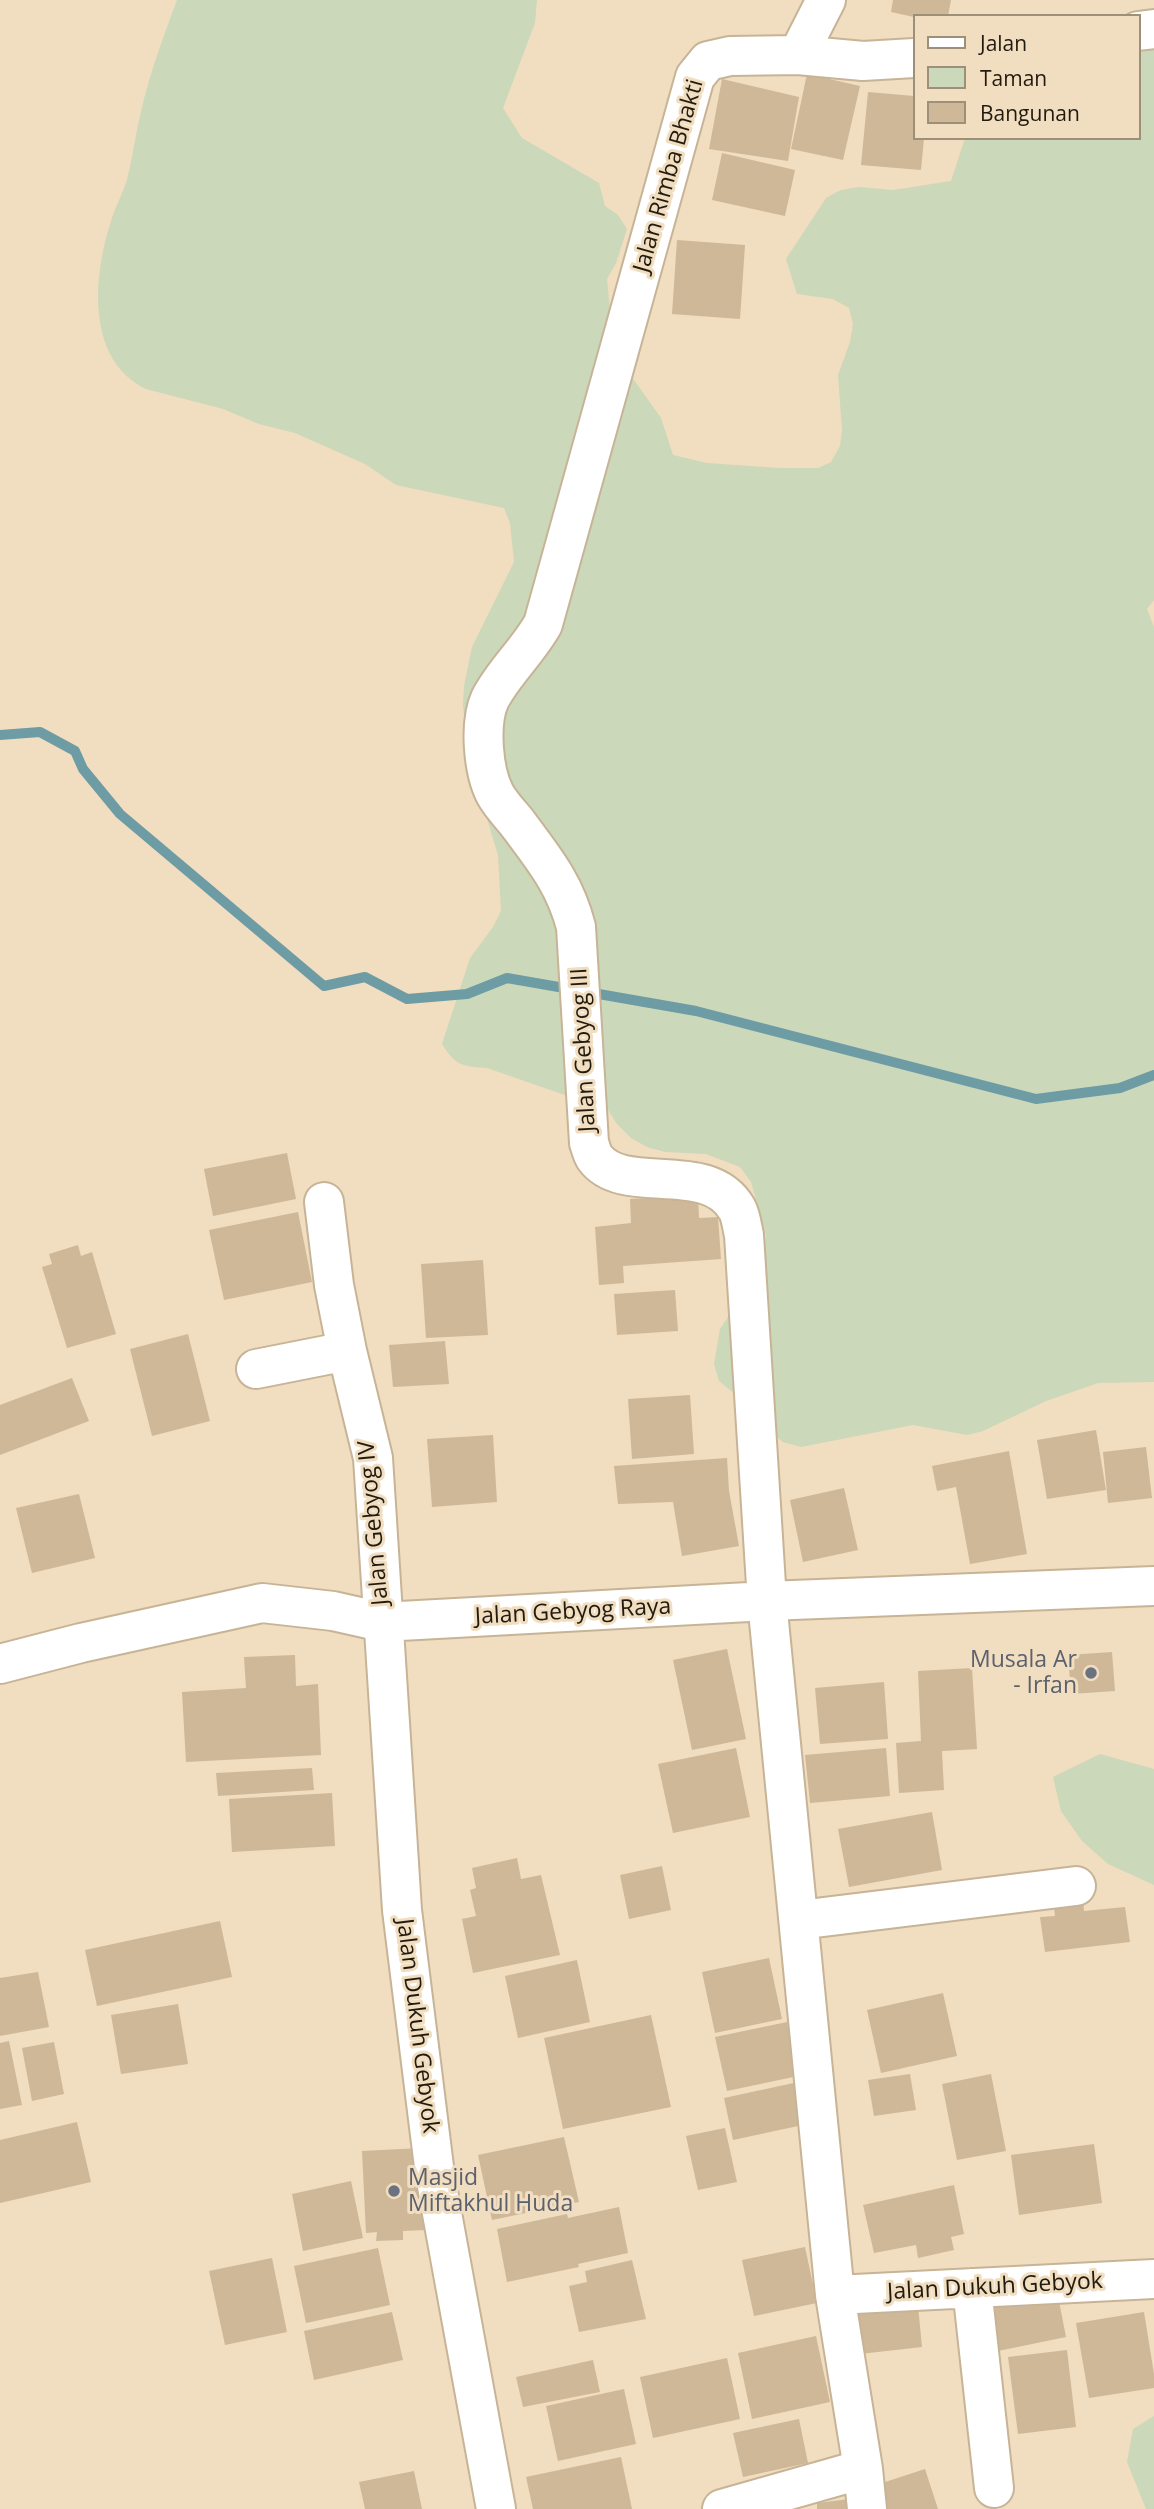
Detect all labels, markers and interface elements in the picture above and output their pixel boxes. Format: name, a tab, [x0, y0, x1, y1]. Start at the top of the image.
legend	[912, 14, 1140, 140]
text: Jalan	[980, 29, 1027, 57]
text: Taman	[980, 64, 1047, 92]
street label: Jalan Rimba Bhakti	[628, 76, 710, 276]
text: Bangunan	[980, 99, 1080, 127]
street label: Jalan Gebyog III	[566, 967, 602, 1133]
street label: Jalan Gebyog IV	[353, 1439, 395, 1607]
street label: Jalan Gebyog Raya	[474, 1593, 672, 1631]
place label: Musala Ar - Irfan	[970, 1646, 1077, 1700]
marker: Musala Ar - Irfan	[1083, 1665, 1099, 1681]
street label: Jalan Dukuh Gebyok	[390, 1917, 444, 2135]
place label: Masjid Miftakhul Huda	[408, 2164, 573, 2218]
marker: Masjid Miftakhul Huda	[386, 2183, 402, 2199]
street label: Jalan Dukuh Gebyok	[887, 2268, 1103, 2306]

